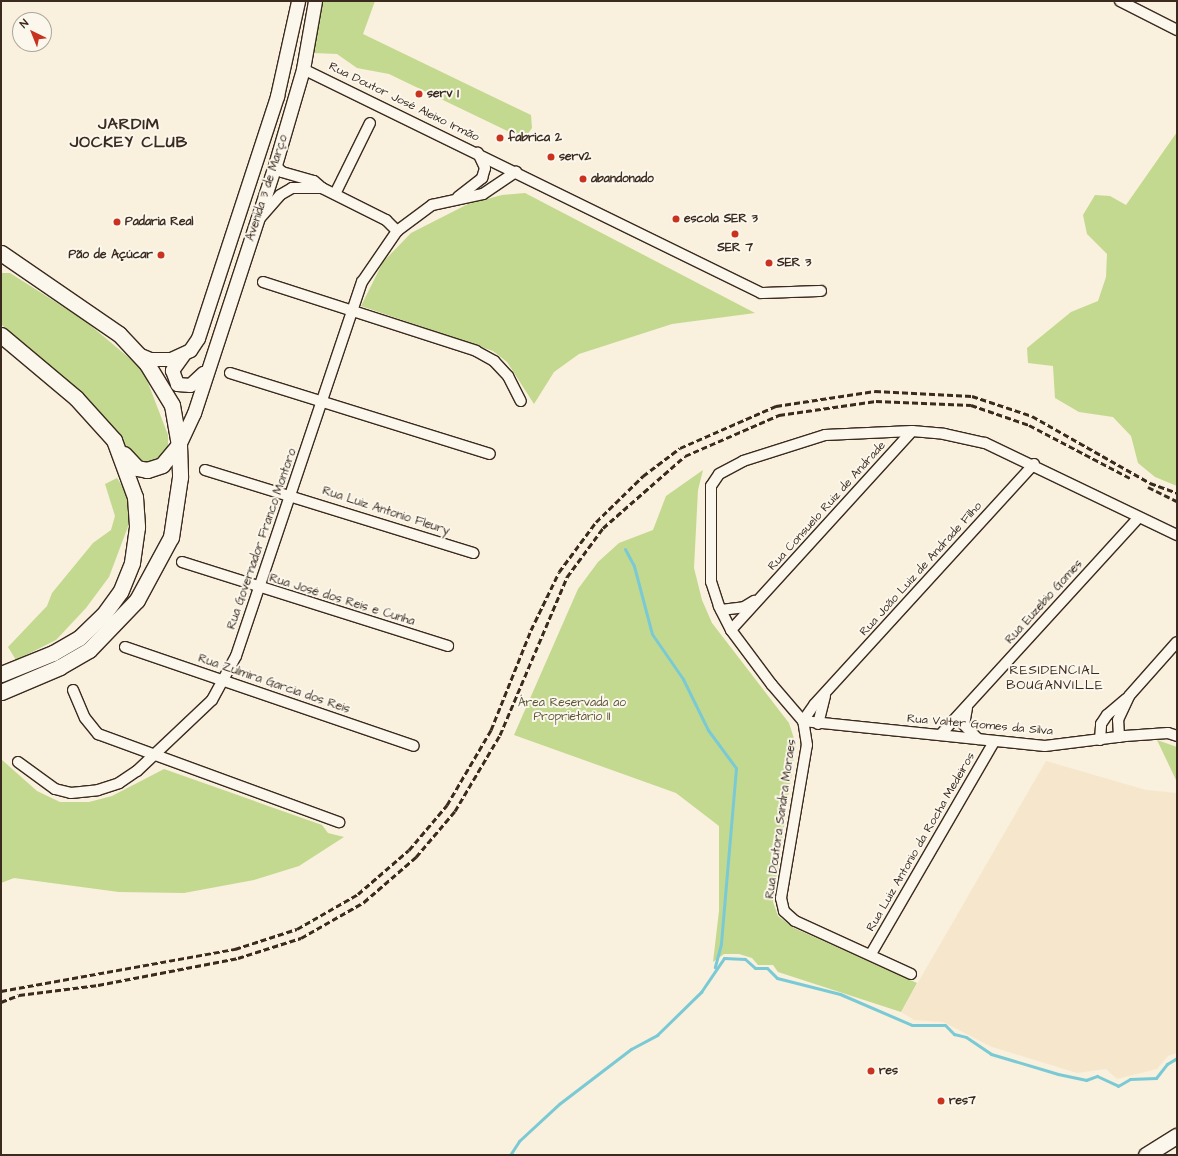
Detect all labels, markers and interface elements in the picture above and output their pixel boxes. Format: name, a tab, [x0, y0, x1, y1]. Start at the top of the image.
north arrow	[12, 12, 52, 52]
text: N	[17, 16, 32, 31]
street label: Rua Doutor José Aleixo Irmão	[327, 59, 481, 145]
place label: serv 1	[427, 87, 459, 101]
marker: serv 1	[414, 89, 424, 99]
district label: JARDIM JOCKEY CLUB	[70, 114, 188, 152]
place label: fabrica 2	[508, 131, 562, 145]
street label: Avenida 3 de Março	[243, 133, 291, 243]
marker: fabrica 2	[495, 133, 505, 143]
place label: serv2	[559, 150, 591, 164]
marker: serv2	[546, 152, 556, 162]
place label: abandonado	[591, 172, 654, 186]
marker: abandonado	[578, 174, 588, 184]
place label: escola SER 3	[684, 212, 758, 226]
marker: escola SER 3	[671, 214, 681, 224]
place label: Padaria Real	[125, 215, 193, 229]
marker: Padaria Real	[112, 217, 122, 227]
marker: SER 7	[730, 229, 740, 239]
place label: SER 7	[717, 241, 753, 255]
place label: Pão de Açúcar	[69, 248, 153, 262]
marker: Pão de Açúcar	[156, 250, 166, 260]
place label: SER 3	[777, 256, 811, 270]
marker: SER 3	[764, 258, 774, 268]
street label: Rua Consuelo Ruiz de Andrade	[765, 438, 889, 574]
street label: Rua Governador Franco Montoro	[224, 447, 300, 631]
street label: Rua Luiz Antonio Fleury	[320, 484, 452, 538]
street label: Rua João Luiz de Andrade Filho	[857, 499, 985, 639]
street label: Rua Euzebio Gomes	[1002, 557, 1086, 647]
street label: Rua José dos Reis e Cunha	[268, 571, 416, 629]
street label: Rua Zulmira Garcia dos Reis	[196, 651, 352, 717]
district label: RESIDENCIAL BOUGANVILLE	[1006, 663, 1104, 694]
park label: Área Reservada ao Proprietário II	[518, 696, 626, 724]
street label: Rua Valter Gomes da Silva	[906, 711, 1054, 739]
street label: Rua Doutora Sandra Moraes	[763, 738, 799, 900]
street label: Rua Luiz Antonio da Rocha Medeiros	[864, 750, 978, 934]
place label: res	[879, 1064, 898, 1078]
marker: res	[866, 1066, 876, 1076]
place label: res7	[949, 1094, 976, 1108]
marker: res7	[936, 1096, 946, 1106]

